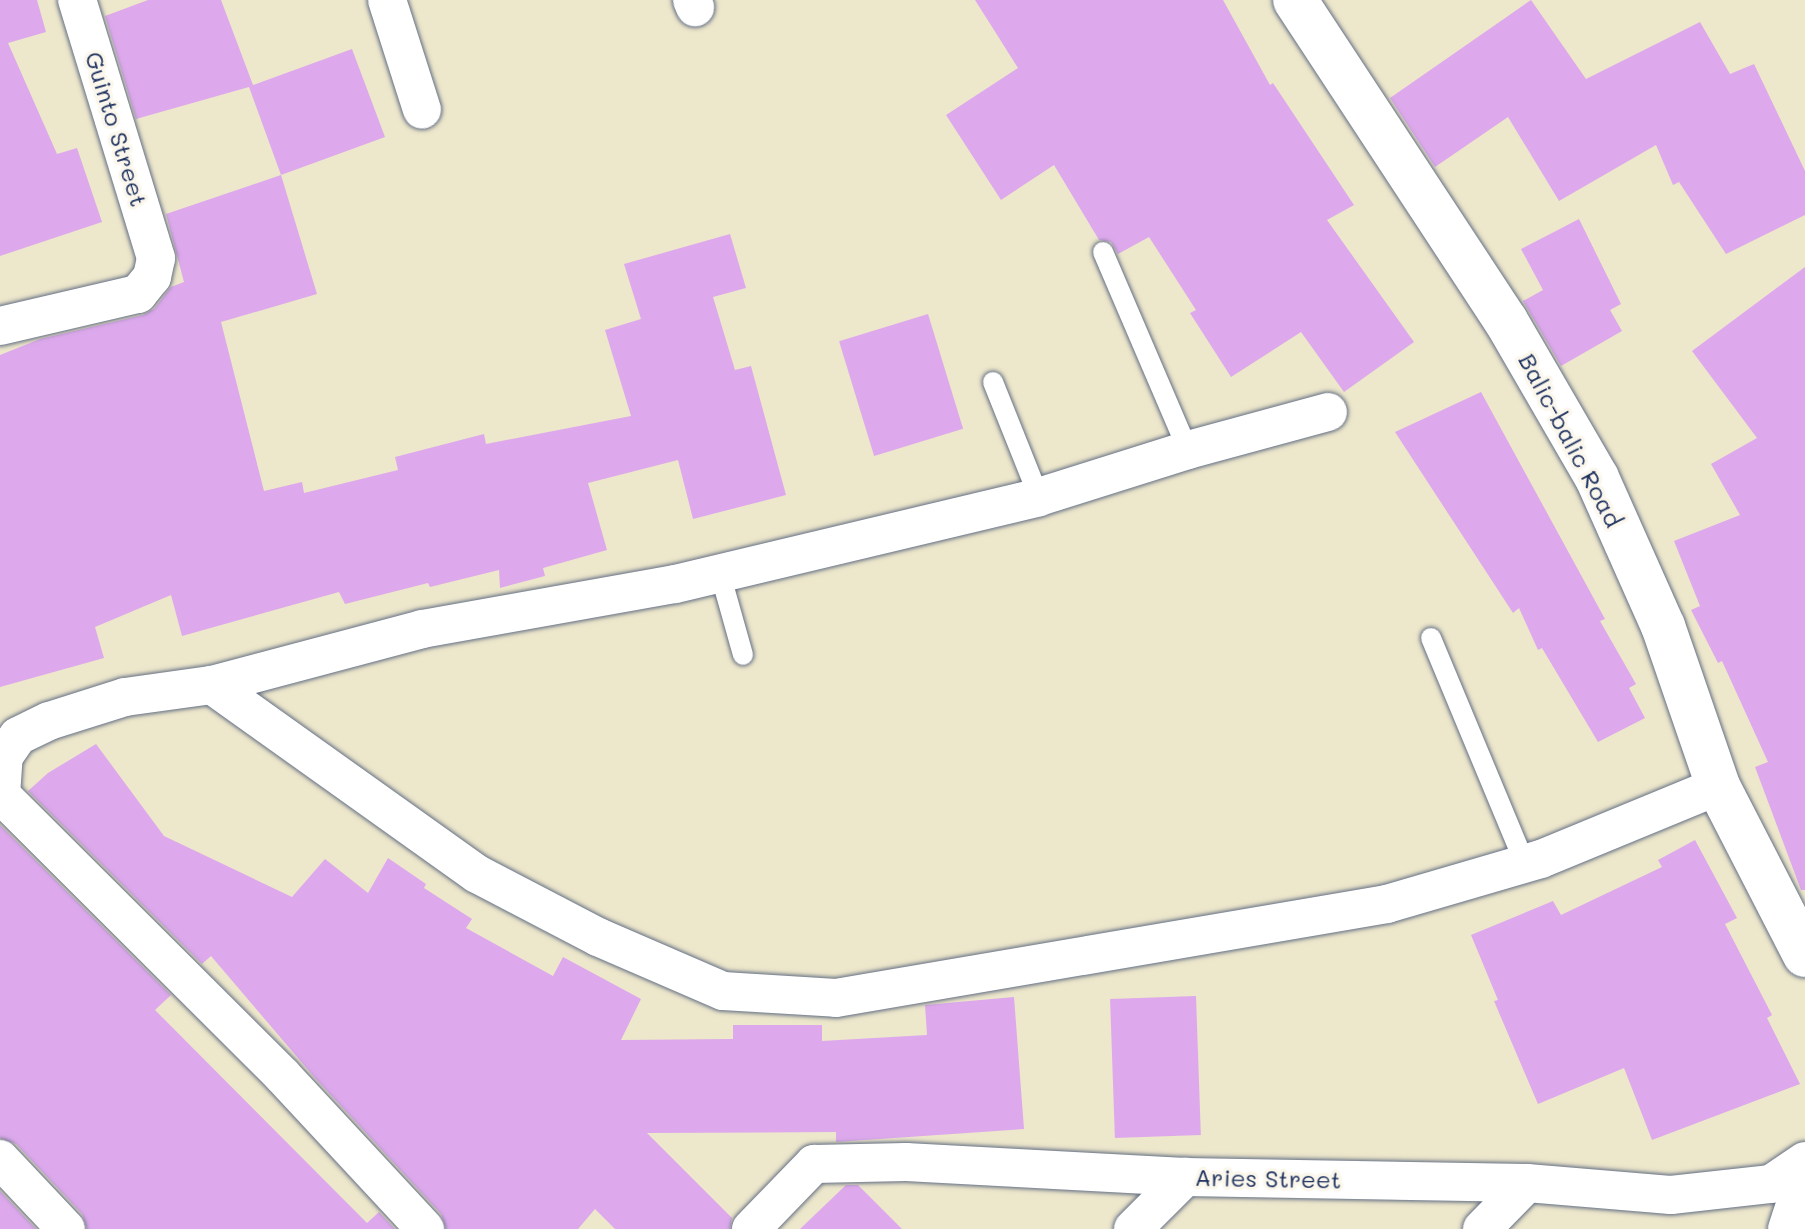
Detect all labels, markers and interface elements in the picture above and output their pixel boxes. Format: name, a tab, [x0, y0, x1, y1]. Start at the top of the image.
street label: Guinto Street	[80, 48, 154, 210]
street label: Balic-balic Road	[1513, 348, 1629, 532]
street label: Aries Street	[1194, 1162, 1342, 1194]

